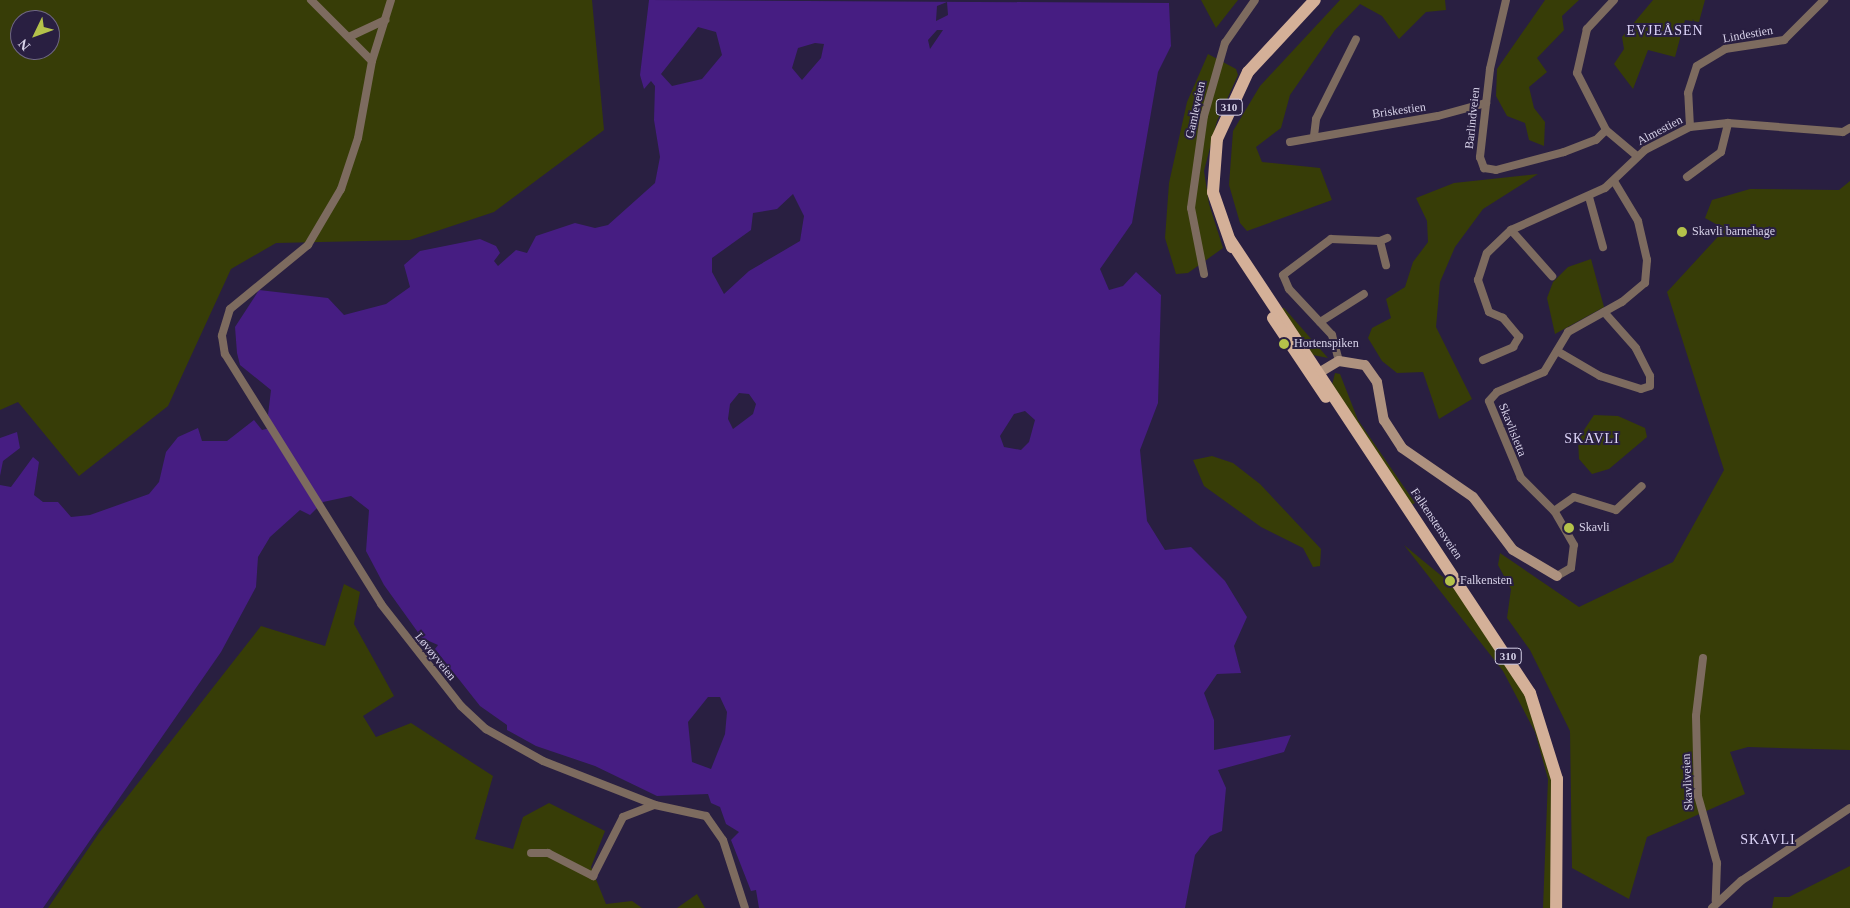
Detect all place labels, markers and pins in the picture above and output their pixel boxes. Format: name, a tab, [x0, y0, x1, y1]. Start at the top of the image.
place label: Skavli barnehage	[1692, 225, 1775, 239]
marker: Skavli barnehage	[1676, 226, 1688, 238]
place label: Hortenspiken	[1294, 337, 1359, 351]
marker: Hortenspiken	[1278, 338, 1290, 350]
place label: Skavli	[1579, 521, 1610, 535]
marker: Skavli	[1563, 522, 1575, 534]
place label: Falkensten	[1460, 574, 1512, 588]
marker: Falkensten	[1444, 575, 1456, 587]

